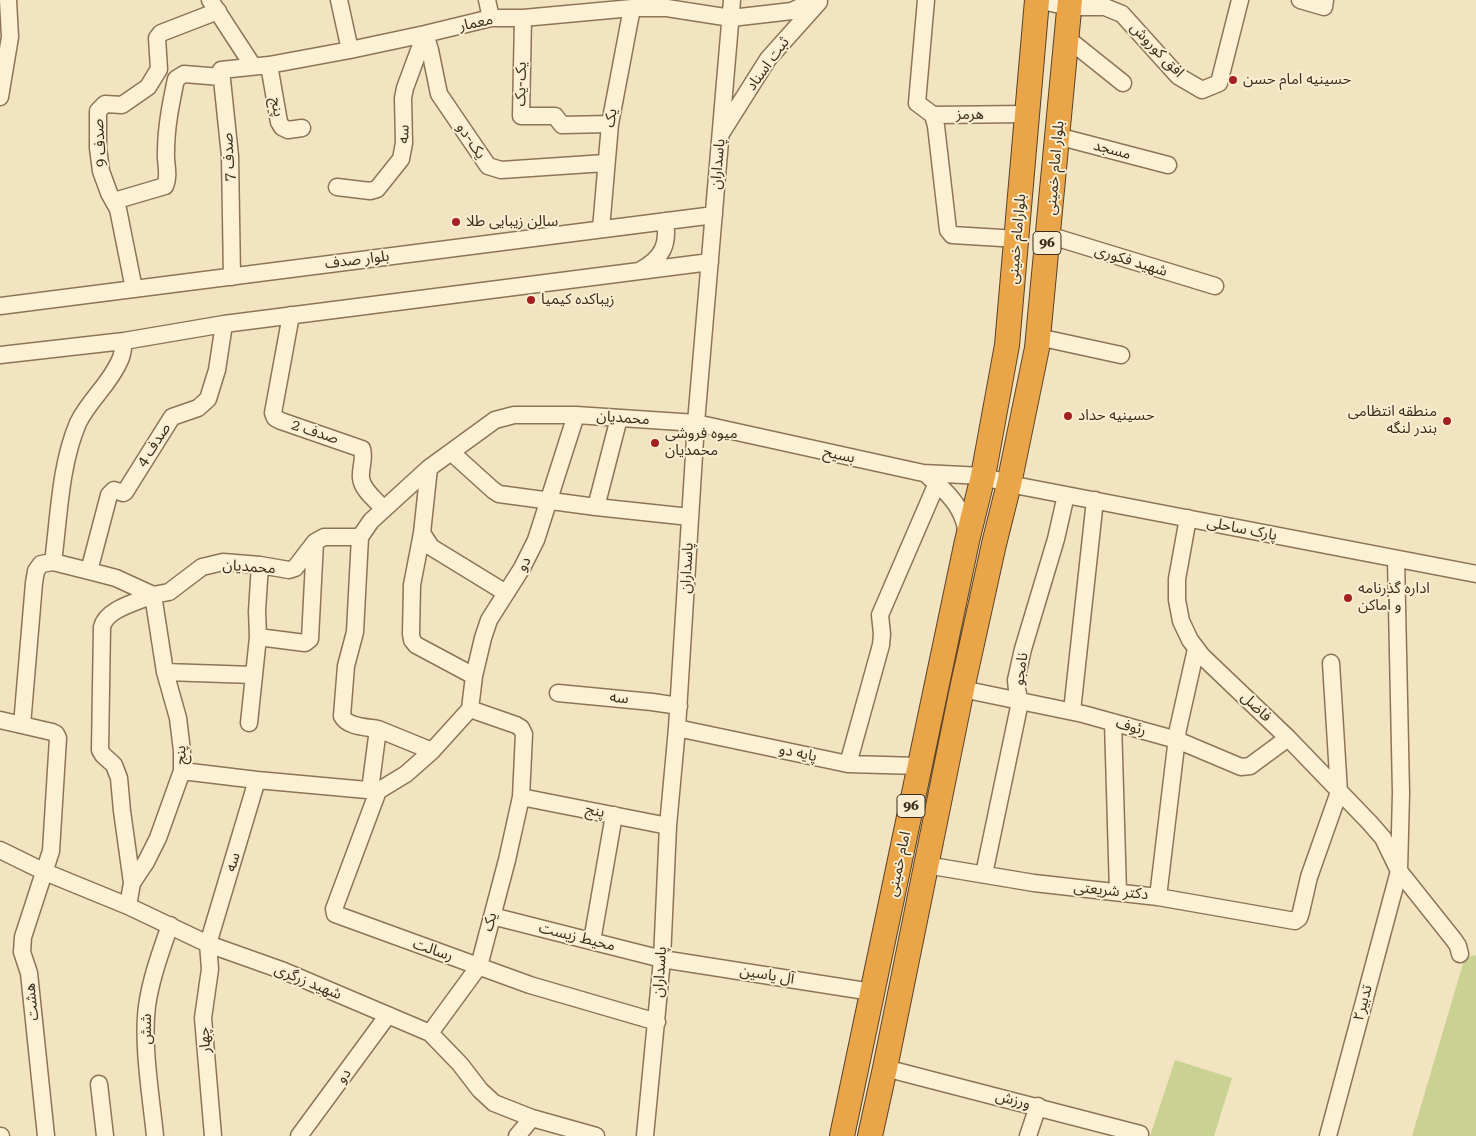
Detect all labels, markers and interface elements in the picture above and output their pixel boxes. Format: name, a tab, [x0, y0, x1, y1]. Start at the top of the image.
street label: معمار	[457, 11, 495, 35]
street label: افق کوروش	[1126, 19, 1188, 81]
street label: ثبت اسناد	[743, 34, 793, 94]
street label: یک-یک	[512, 61, 530, 107]
place label: حسینیه امام حسن	[1243, 71, 1351, 89]
marker: حسینیه امام حسن	[1227, 74, 1239, 86]
street label: پنج	[266, 96, 288, 118]
street label: هرمز	[956, 106, 984, 124]
street label: یک	[601, 107, 621, 129]
street label: صدف 9	[89, 118, 111, 168]
street label: یک-دو	[452, 120, 490, 162]
street label: بلوار امام خمینی	[1042, 120, 1068, 216]
street label: سه	[395, 124, 413, 144]
street label: صدف 7	[219, 132, 239, 182]
street label: مسجد	[1091, 136, 1133, 164]
street label: پاسداران	[707, 138, 729, 190]
street label: بلوارامام خمینی	[1004, 193, 1030, 285]
place label: سالن زیبایی طلا	[466, 213, 558, 231]
marker: سالن زیبایی طلا	[450, 216, 462, 228]
road number: 96	[1033, 232, 1061, 254]
street label: شهید فکوری	[1092, 241, 1170, 281]
street label: بلوار صدف	[324, 247, 390, 273]
place label: زیباکده کیمیا	[541, 291, 614, 309]
marker: زیباکده کیمیا	[525, 294, 537, 306]
place label: منطقه انتظامی بندر لنگه	[1348, 403, 1437, 438]
street label: محمدیان	[596, 407, 650, 429]
place label: حسینیه حداد	[1078, 407, 1155, 425]
marker: حسینیه حداد	[1062, 410, 1074, 422]
marker: منطقه انتظامی بندر لنگه	[1441, 415, 1453, 427]
street label: صدف 2	[289, 416, 341, 448]
street label: صدف 4	[133, 420, 175, 470]
place label: میوه فروشی محمدیان	[665, 425, 738, 460]
marker: میوه فروشی محمدیان	[649, 437, 661, 449]
street label: بسیح	[821, 443, 857, 467]
street label: پارک ساحلی	[1205, 513, 1279, 545]
street label: پاسداران	[677, 542, 697, 594]
street label: دو	[513, 554, 535, 574]
street label: محمدیان	[222, 556, 276, 578]
place label: اداره گذرنامه و اماکن	[1358, 580, 1430, 615]
marker: اداره گذرنامه و اماکن	[1342, 592, 1354, 604]
street label: نامجو	[1010, 651, 1032, 687]
street label: سه	[609, 688, 629, 708]
street label: فاضل	[1237, 688, 1275, 726]
street label: رئوف	[1114, 714, 1148, 740]
street label: پایه دو	[777, 740, 819, 766]
street label: پنج	[172, 745, 190, 765]
road number: 96	[897, 794, 925, 818]
street label: پنج	[584, 800, 606, 822]
street label: امام خمینی	[883, 830, 915, 898]
street label: سه	[222, 850, 244, 874]
street label: دکتر شریعتی	[1073, 878, 1149, 904]
street label: یک	[479, 910, 501, 934]
street label: محیط زیست	[537, 919, 617, 955]
street label: رسالت	[410, 935, 456, 965]
street label: پاسداران	[649, 946, 671, 998]
street label: شهید زرگری	[272, 960, 344, 1004]
street label: آل یاسین	[738, 962, 796, 988]
street label: هشت	[21, 982, 43, 1022]
street label: تدبیر۲	[1350, 983, 1376, 1023]
street label: شش	[138, 1014, 156, 1044]
street label: چهار	[195, 1026, 215, 1054]
street label: دو	[333, 1065, 355, 1087]
street label: ورزش	[994, 1087, 1032, 1113]

